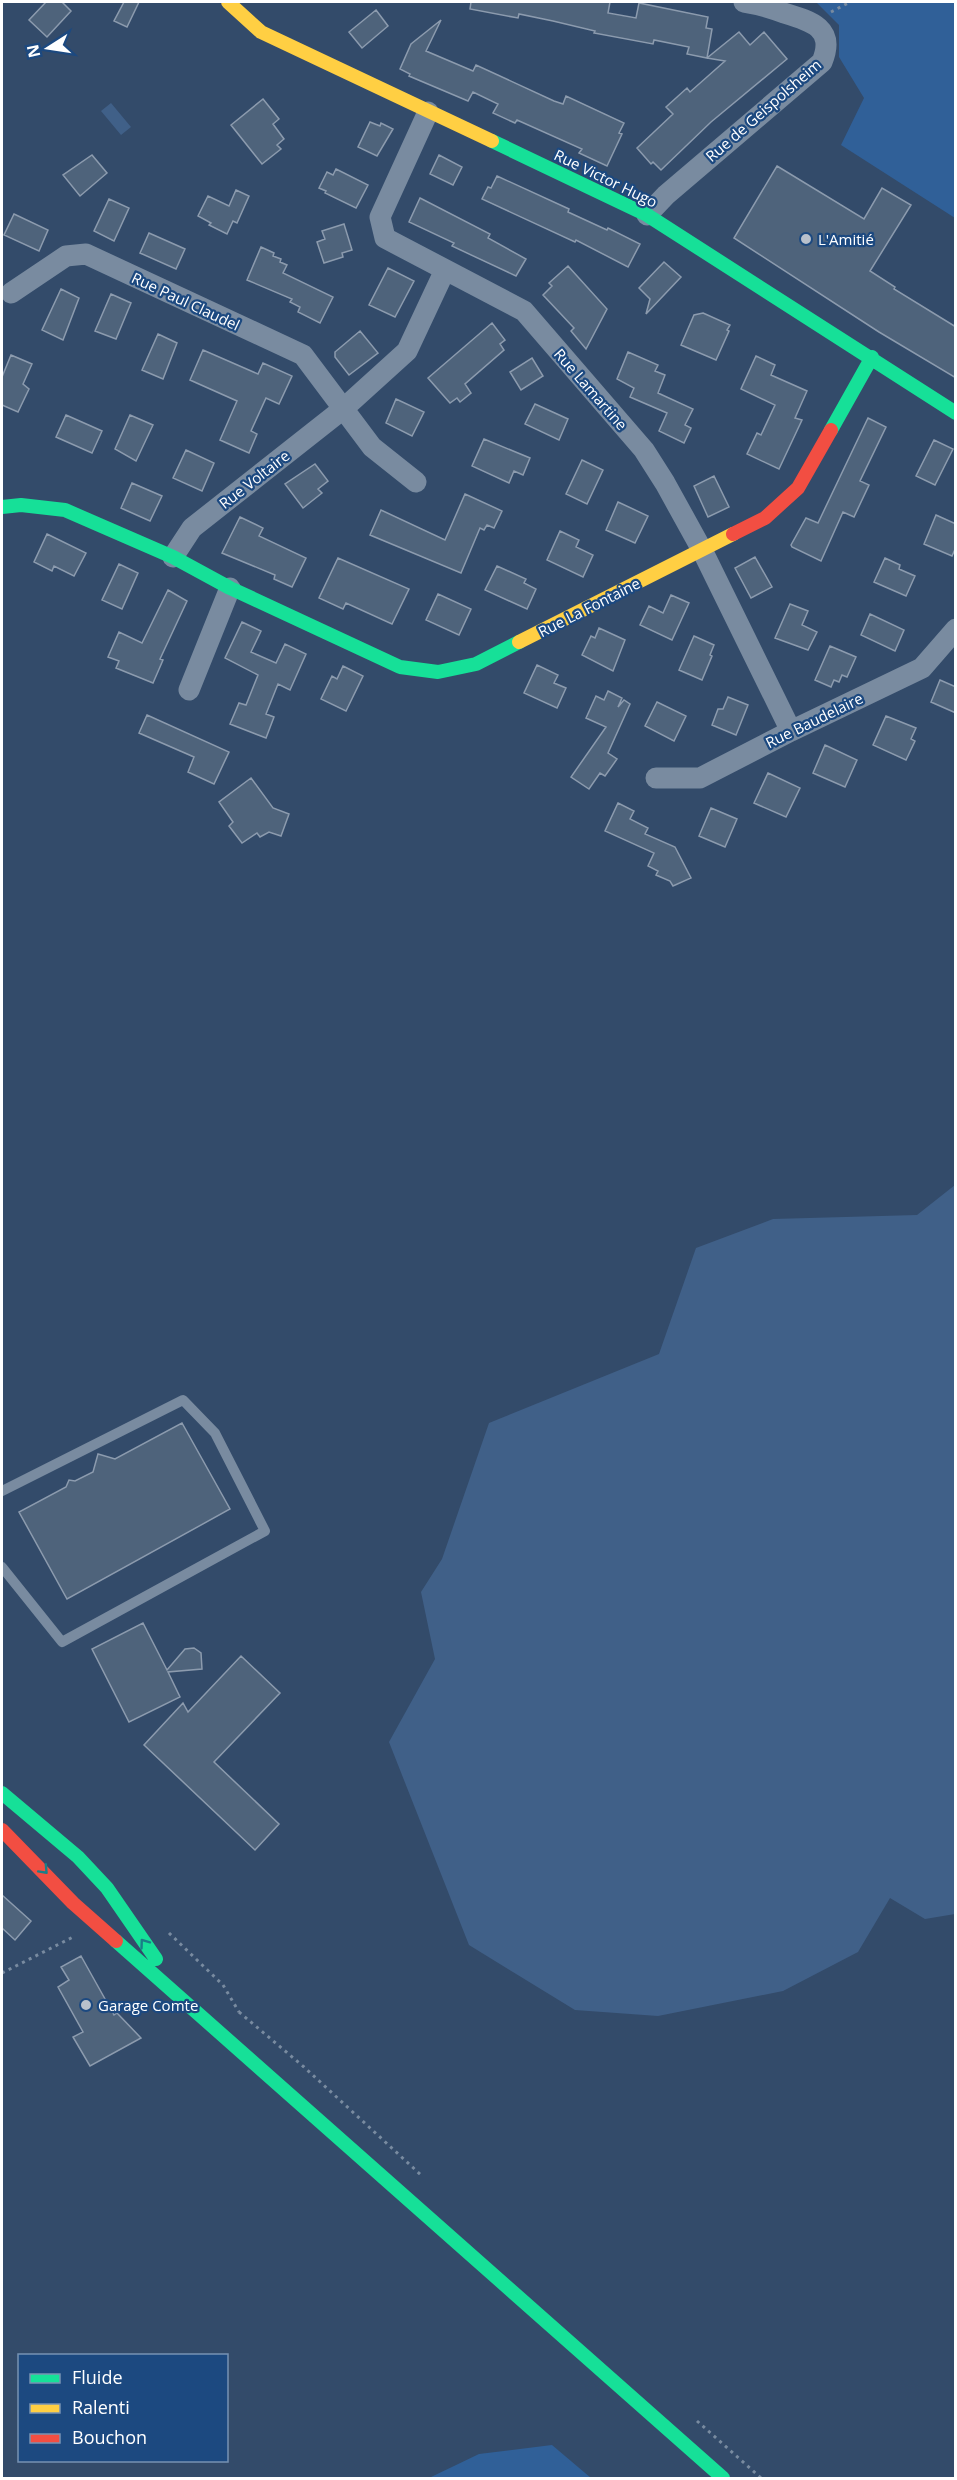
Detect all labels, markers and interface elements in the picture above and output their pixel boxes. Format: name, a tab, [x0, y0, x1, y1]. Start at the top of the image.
north arrow	[18, 18, 78, 78]
text: N	[21, 42, 45, 60]
street label: Rue de Geispolsheim	[701, 54, 825, 166]
street label: Rue Victor Hugo	[551, 144, 661, 212]
place label: L'Amitié	[818, 229, 874, 249]
marker: L'Amitié	[799, 232, 813, 246]
street label: Rue Paul Claudel	[129, 267, 243, 335]
street label: Rue Lamartine	[550, 344, 632, 434]
street label: Rue Voltaire	[215, 445, 293, 513]
street label: Rue La Fontaine	[535, 573, 643, 641]
street label: Rue Baudelaire	[762, 688, 866, 752]
one-way arrow	[37, 1864, 48, 1874]
one-way arrow	[140, 1939, 151, 1950]
place label: Garage Comte	[98, 1995, 198, 2015]
marker: Garage Comte	[79, 1998, 93, 2012]
legend	[18, 2354, 228, 2462]
text: Fluide	[72, 2365, 123, 2389]
text: Ralenti	[72, 2395, 130, 2419]
text: Bouchon	[72, 2425, 147, 2449]

